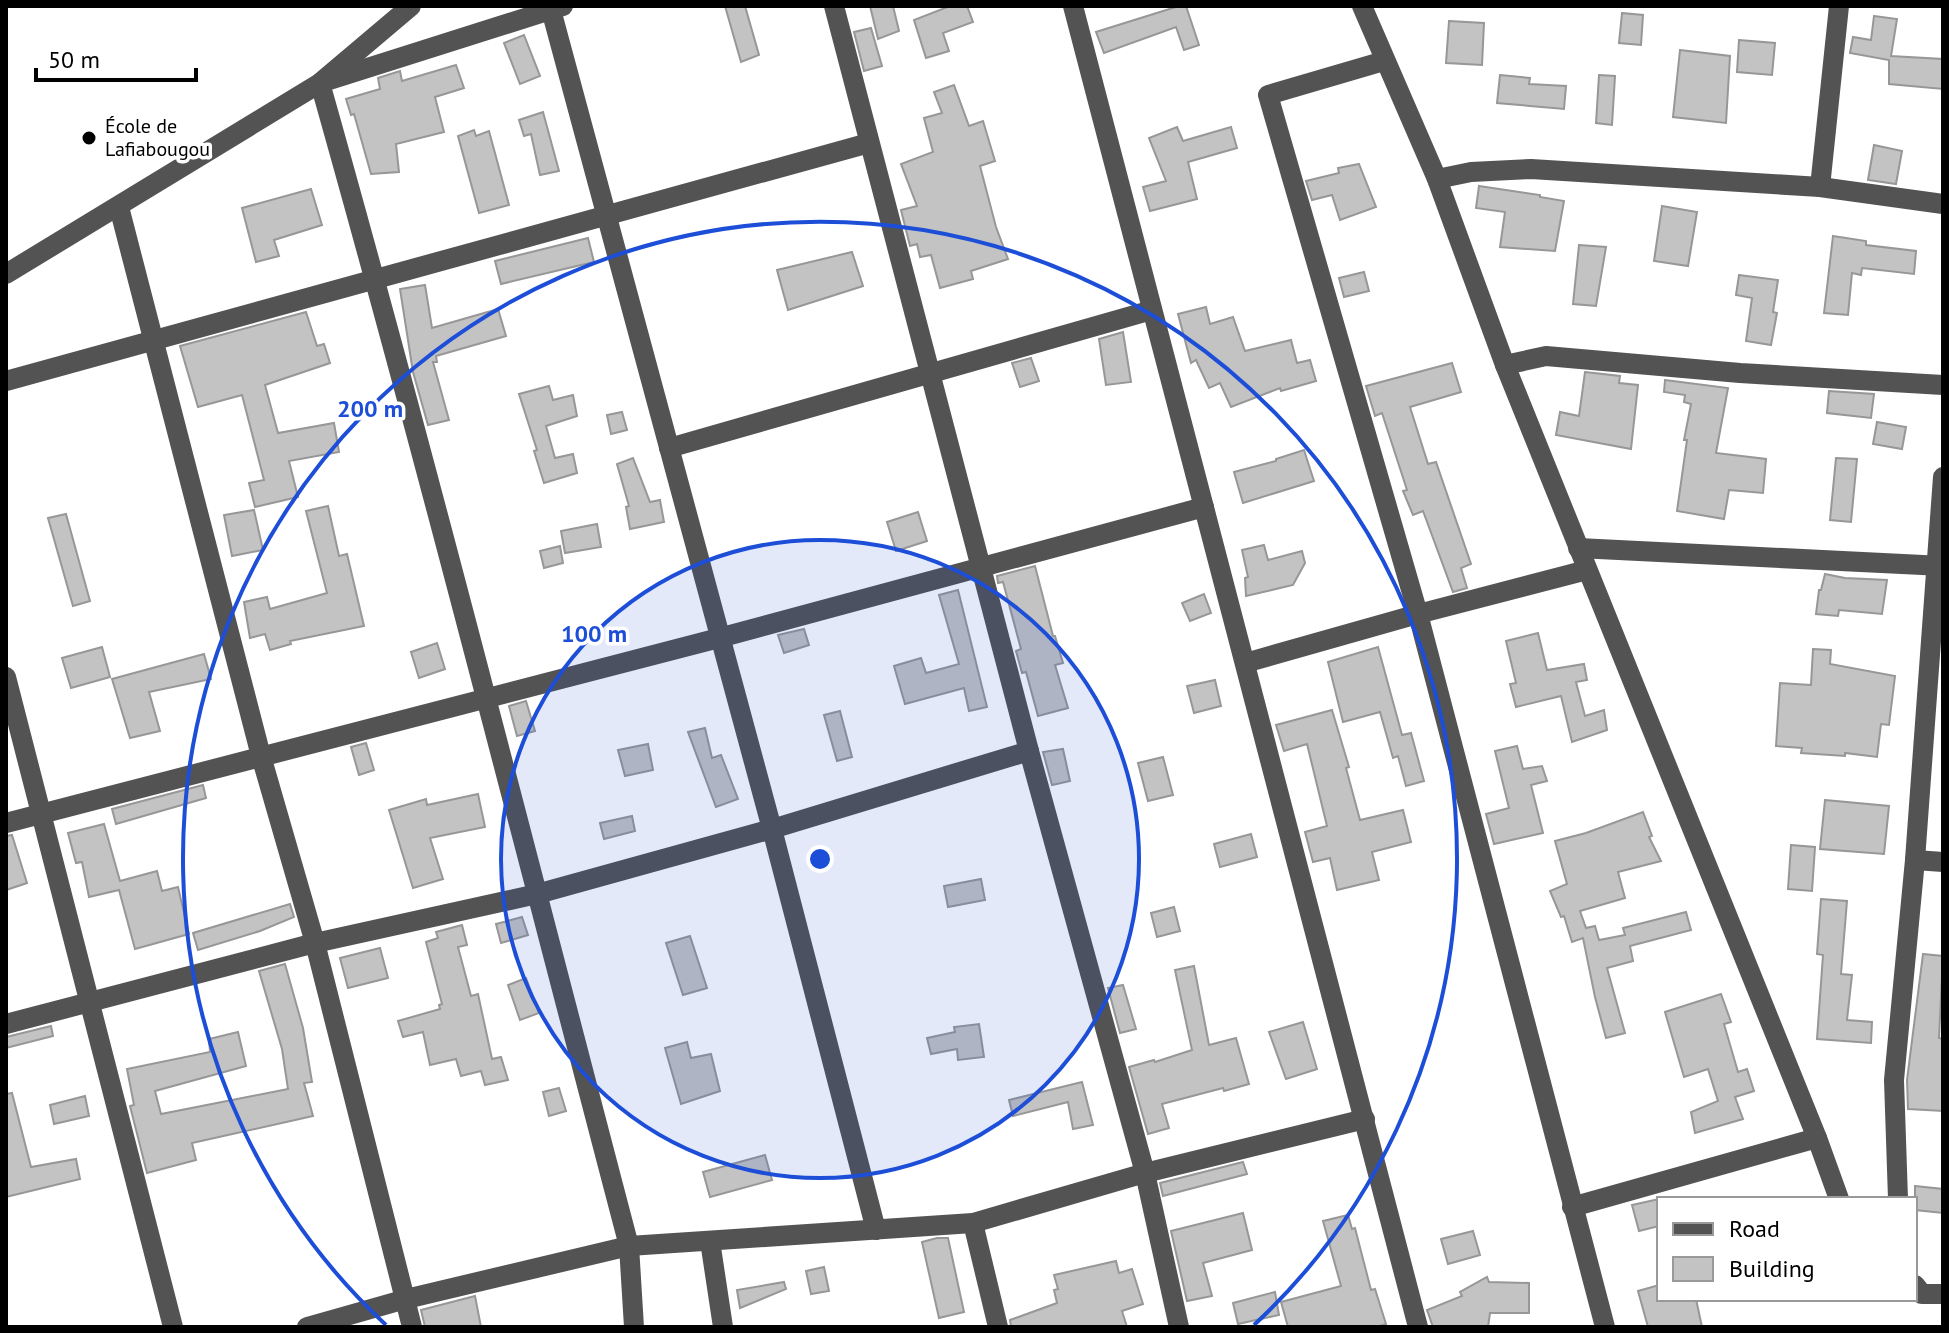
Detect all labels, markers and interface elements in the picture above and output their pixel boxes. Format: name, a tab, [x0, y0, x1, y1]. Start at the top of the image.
scale bar	[36, 32, 196, 82]
text: 50 m	[48, 44, 100, 75]
place label: École de Lafiabougou	[105, 113, 210, 162]
marker: École de Lafiabougou	[80, 129, 98, 147]
text: 200 m	[337, 393, 403, 424]
text: 100 m	[561, 618, 627, 649]
centre of rings	[806, 845, 834, 873]
legend	[1657, 1197, 1917, 1301]
text: Road	[1729, 1213, 1780, 1244]
text: Building	[1729, 1253, 1815, 1284]

